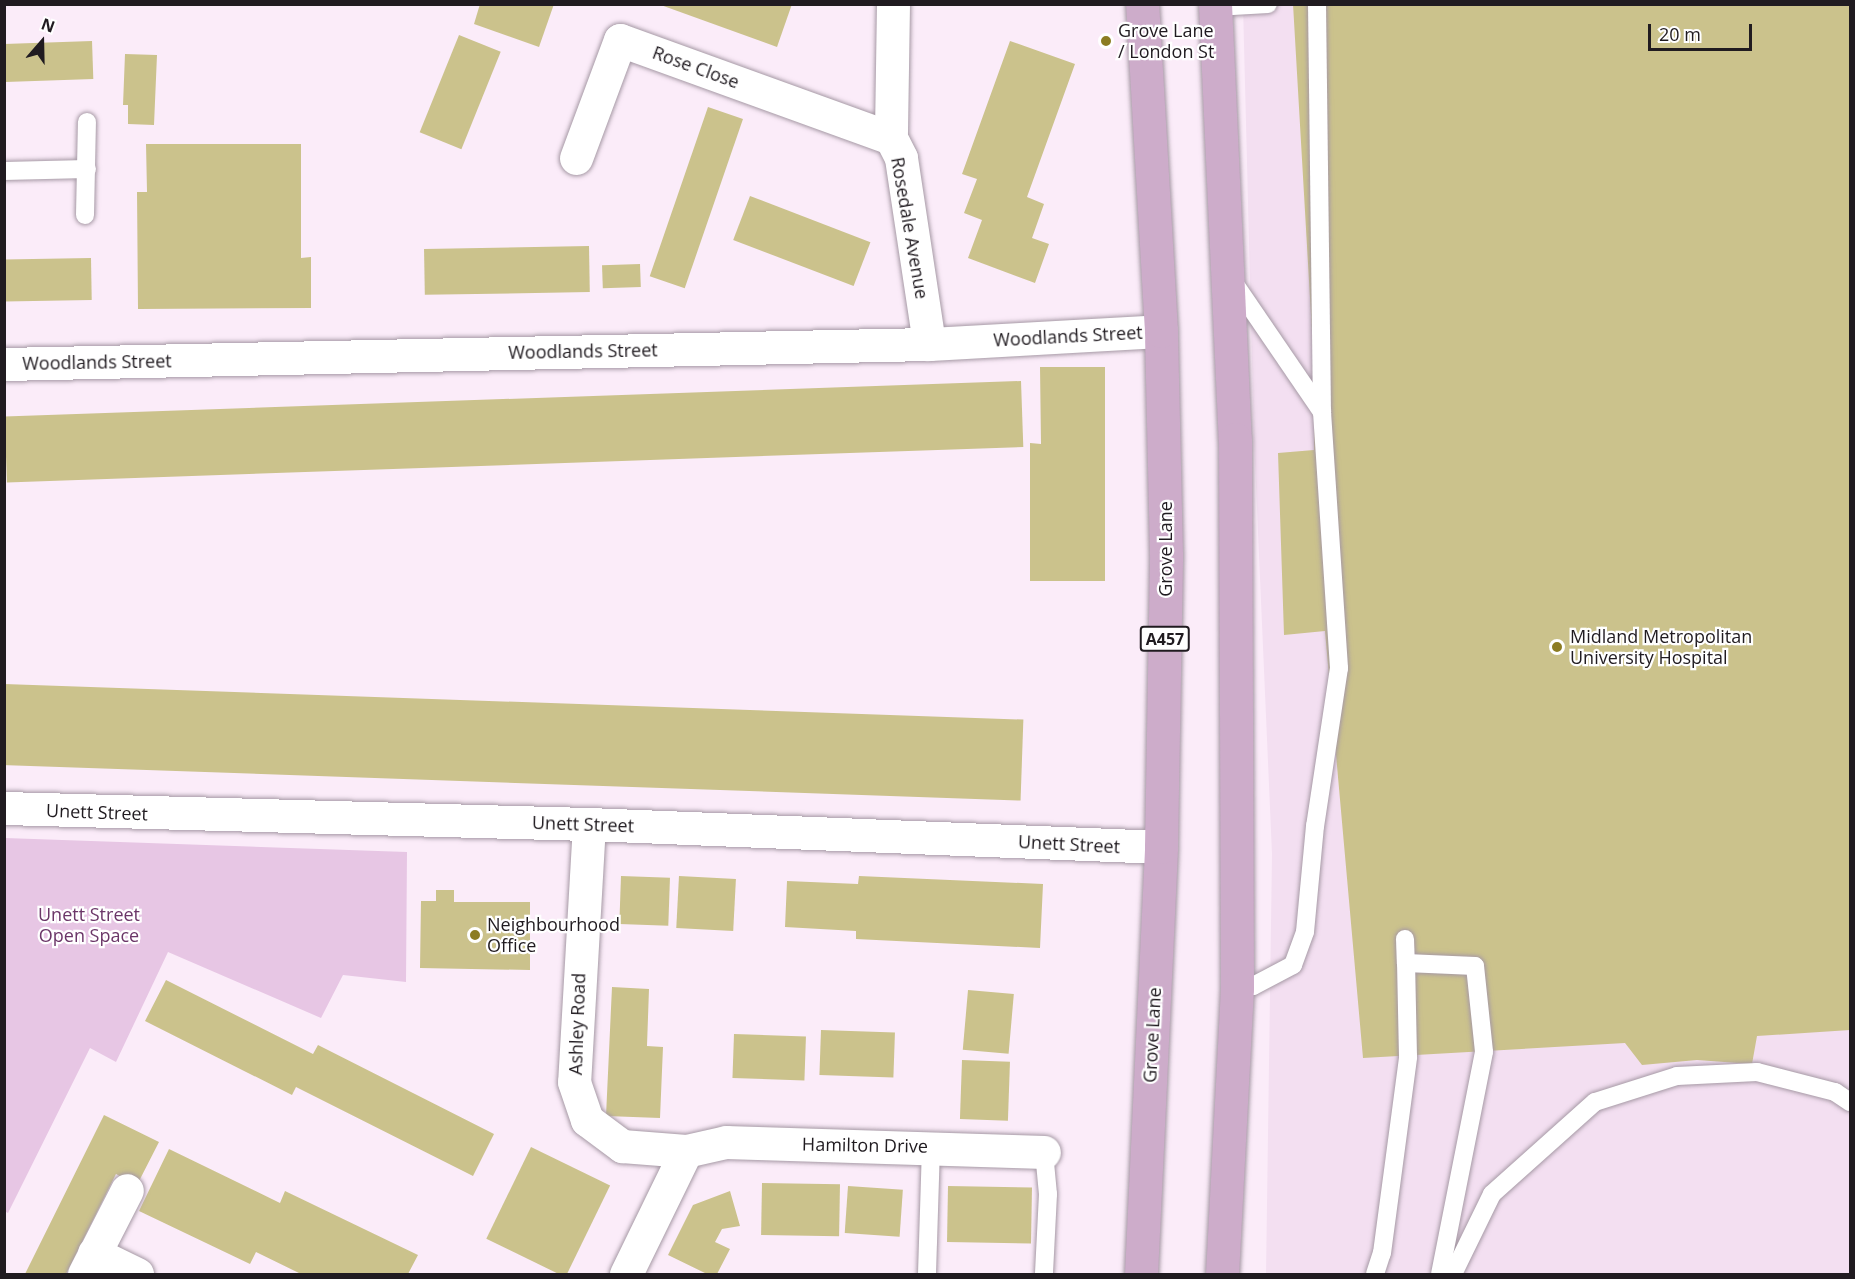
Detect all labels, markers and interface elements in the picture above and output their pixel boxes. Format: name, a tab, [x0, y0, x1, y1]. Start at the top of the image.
north arrow	[12, 12, 72, 72]
scale bar	[1651, 12, 1754, 50]
text: N	[38, 13, 58, 38]
place label: Grove Lane / London St	[1118, 20, 1214, 63]
text: 20 m	[1659, 22, 1701, 46]
marker: Grove Lane / London St	[1099, 34, 1113, 48]
street label: Rose Close	[650, 41, 742, 93]
street label: Rosedale Avenue	[887, 155, 933, 301]
street label: Woodlands Street	[993, 321, 1143, 351]
street label: Woodlands Street	[508, 339, 658, 363]
street label: Woodlands Street	[22, 350, 172, 374]
street label: Grove Lane	[1154, 501, 1176, 597]
road number: A457	[1140, 626, 1190, 652]
place label: Midland Metropolitan University Hospital	[1570, 626, 1752, 668]
marker: Midland Metropolitan University Hospital	[1548, 638, 1566, 656]
street label: Unett Street	[46, 799, 148, 825]
street label: Unett Street	[532, 811, 634, 837]
street label: Unett Street	[1017, 831, 1121, 857]
park label: Unett Street Open Space	[38, 904, 140, 946]
place label: Neighbourhood Office	[487, 914, 620, 956]
marker: Neighbourhood Office	[468, 928, 482, 942]
street label: Ashley Road	[564, 973, 590, 1075]
street label: Grove Lane	[1139, 987, 1165, 1083]
street label: Hamilton Drive	[802, 1133, 928, 1157]

